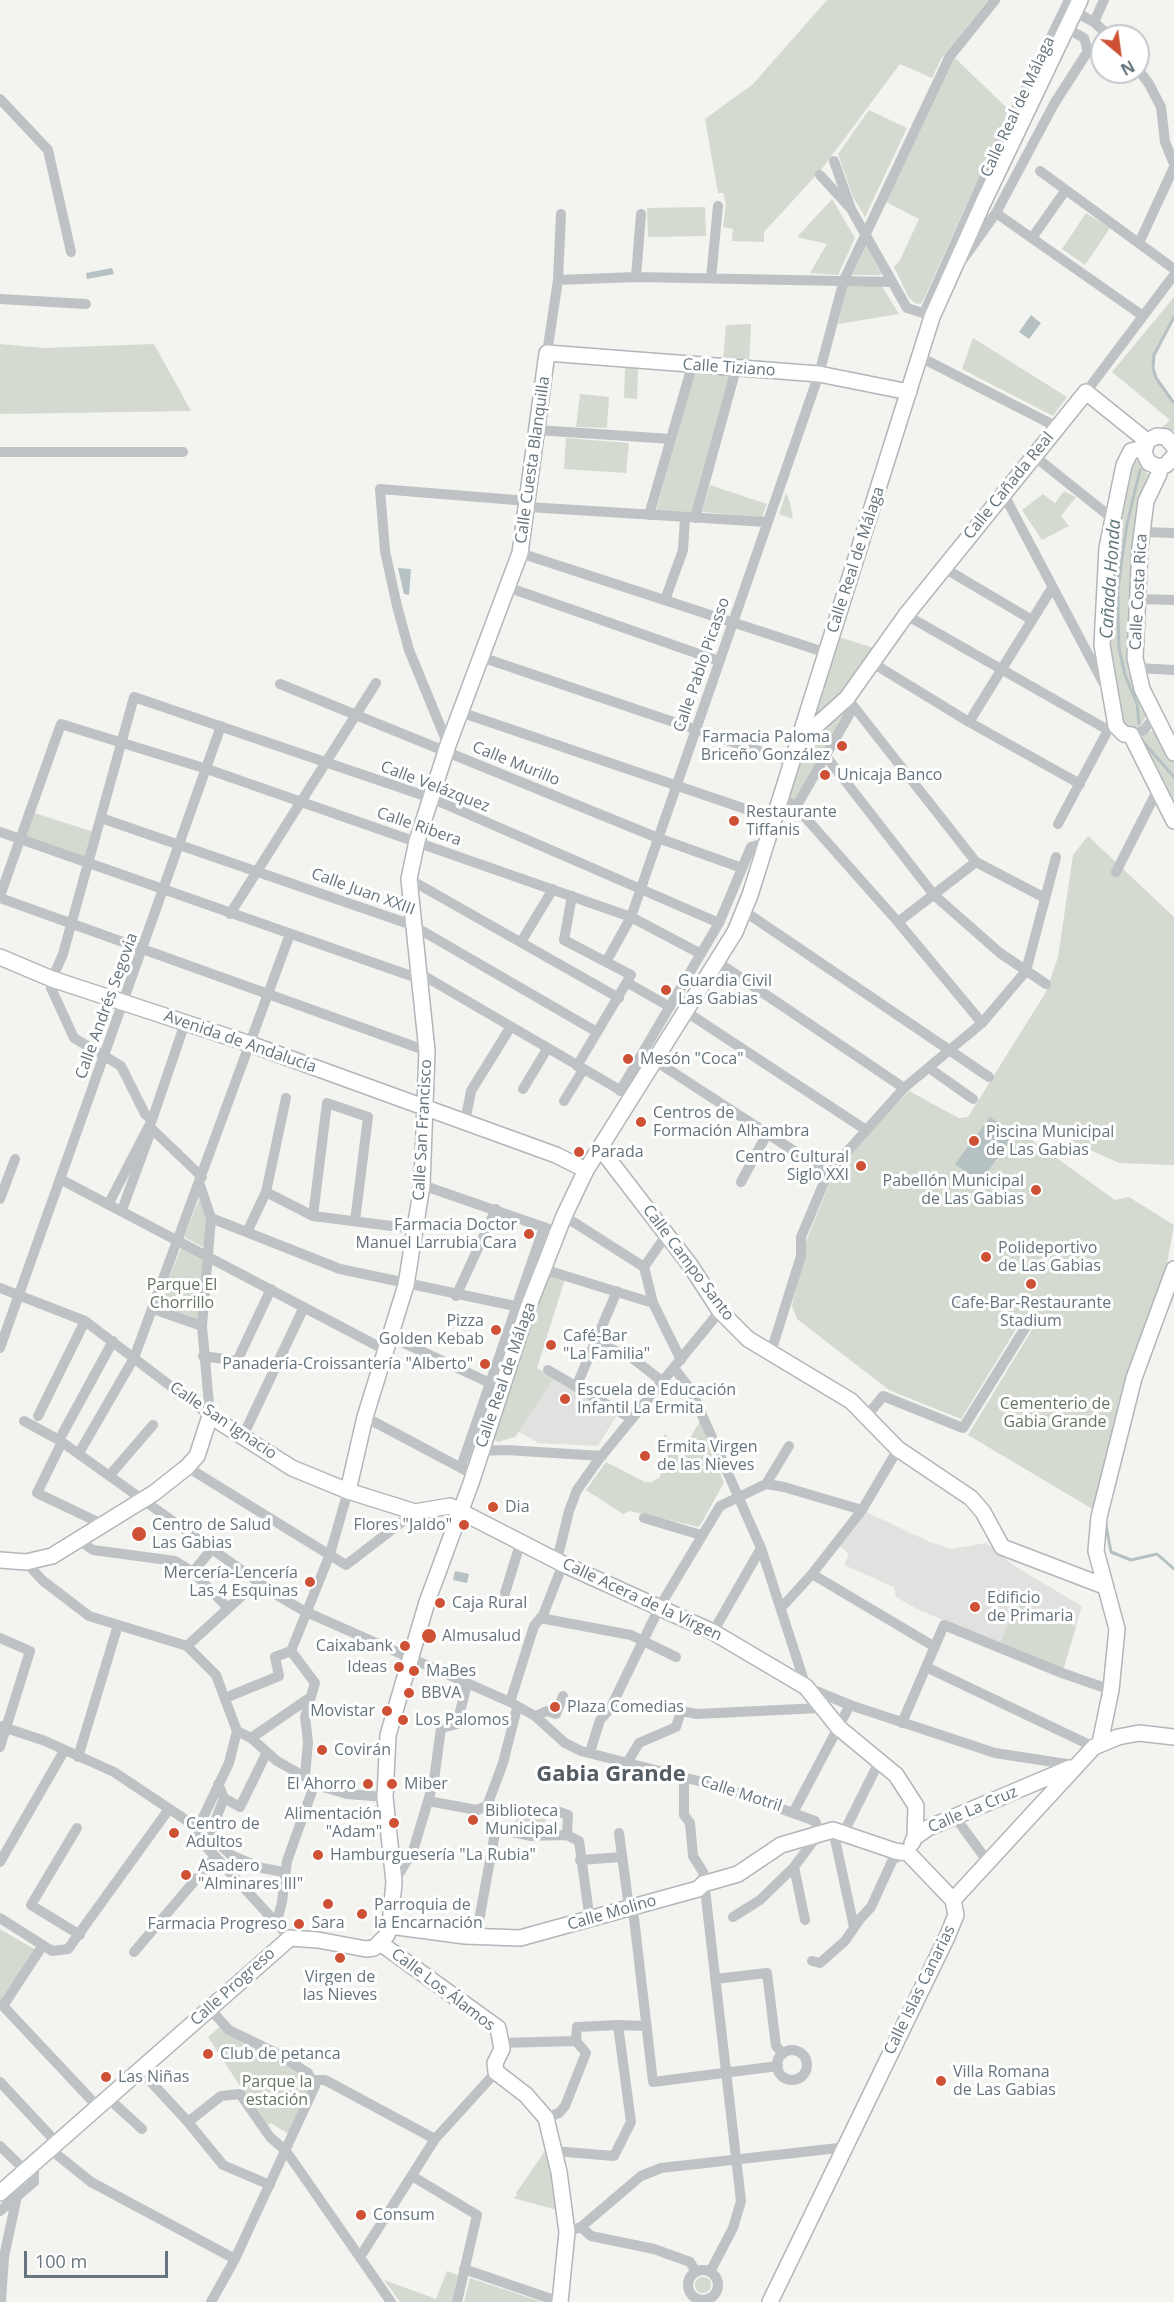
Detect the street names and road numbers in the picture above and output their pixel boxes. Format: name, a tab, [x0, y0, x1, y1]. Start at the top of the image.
street label: Calle Real de Málaga	[977, 34, 1059, 180]
street label: Calle Tiziano	[682, 355, 776, 381]
street label: Calle Cuesta Blanquilla	[512, 375, 554, 545]
street label: Calle Cañada Real	[960, 428, 1058, 544]
street label: Calle Real de Málaga	[823, 484, 889, 636]
street label: Calle Costa Rica	[1126, 533, 1152, 651]
street label: Calle Pablo Picasso	[670, 595, 734, 735]
street label: Calle Murillo	[469, 738, 563, 790]
street label: Calle Velázquez	[378, 757, 492, 817]
street label: Calle Ribera	[374, 804, 464, 850]
street label: Calle Juan XXIII	[308, 864, 418, 920]
street label: Calle Andrés Segovia	[72, 930, 142, 1082]
street label: Avenida de Andalucía	[161, 1007, 319, 1077]
street label: Calle San Francisco	[410, 1059, 436, 1201]
street label: Calle Campo Santo	[638, 1201, 738, 1325]
street label: Calle Real de Málaga	[472, 1300, 540, 1450]
street label: Calle San Ignacio	[166, 1378, 280, 1464]
street label: Calle Acera de la Virgen	[559, 1554, 725, 1646]
street label: Calle Motril	[698, 1772, 784, 1816]
street label: Calle La Cruz	[925, 1783, 1021, 1837]
street label: Calle Molino	[565, 1891, 659, 1935]
street label: Calle Islas Canarias	[880, 1922, 960, 2058]
street label: Calle Progreso	[187, 1944, 279, 2030]
street label: Calle Los Álamos	[387, 1945, 499, 2035]

